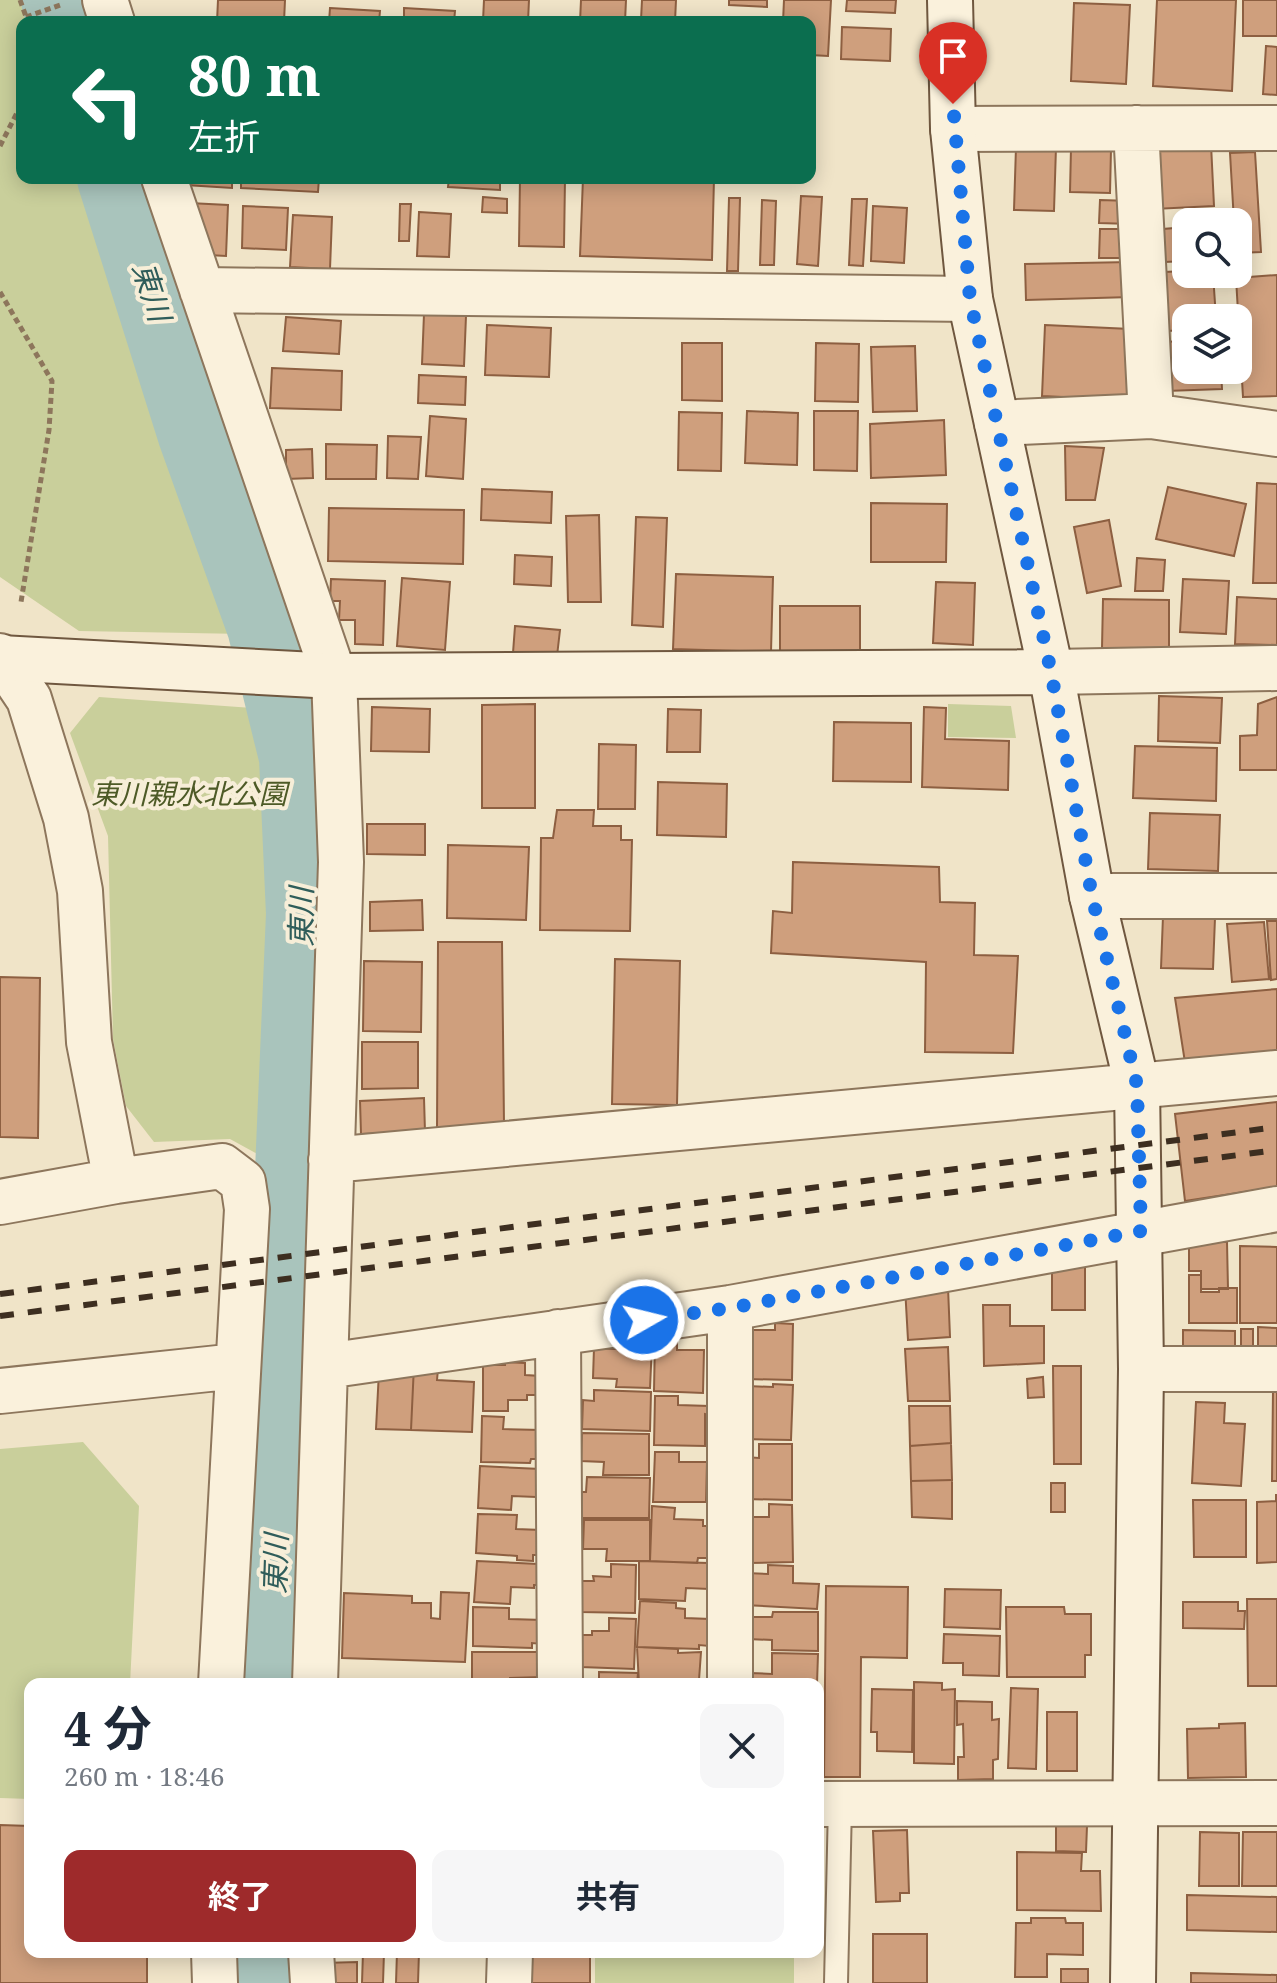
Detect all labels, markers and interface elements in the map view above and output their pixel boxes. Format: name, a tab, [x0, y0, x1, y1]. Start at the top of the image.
pin	[919, 22, 987, 104]
icon: arrive	[931, 34, 975, 78]
text: 80 m	[188, 36, 321, 112]
icon: left	[56, 48, 160, 152]
text: 左折	[188, 112, 260, 161]
map controls	[1172, 208, 1252, 384]
button: search	[1172, 208, 1252, 288]
water label: 東川	[124, 257, 182, 329]
button: layers	[1172, 304, 1252, 384]
park label: 東川親水北公園	[91, 774, 291, 812]
water label: 東川	[280, 884, 321, 947]
position arrow	[602, 1278, 686, 1362]
water label: 東川	[253, 1530, 296, 1595]
text: 4 分	[64, 1695, 152, 1760]
button: close	[700, 1704, 784, 1788]
text: 260 m · 18:46	[64, 1758, 225, 1794]
button: 終了	[64, 1850, 416, 1942]
button: 共有	[432, 1850, 784, 1942]

